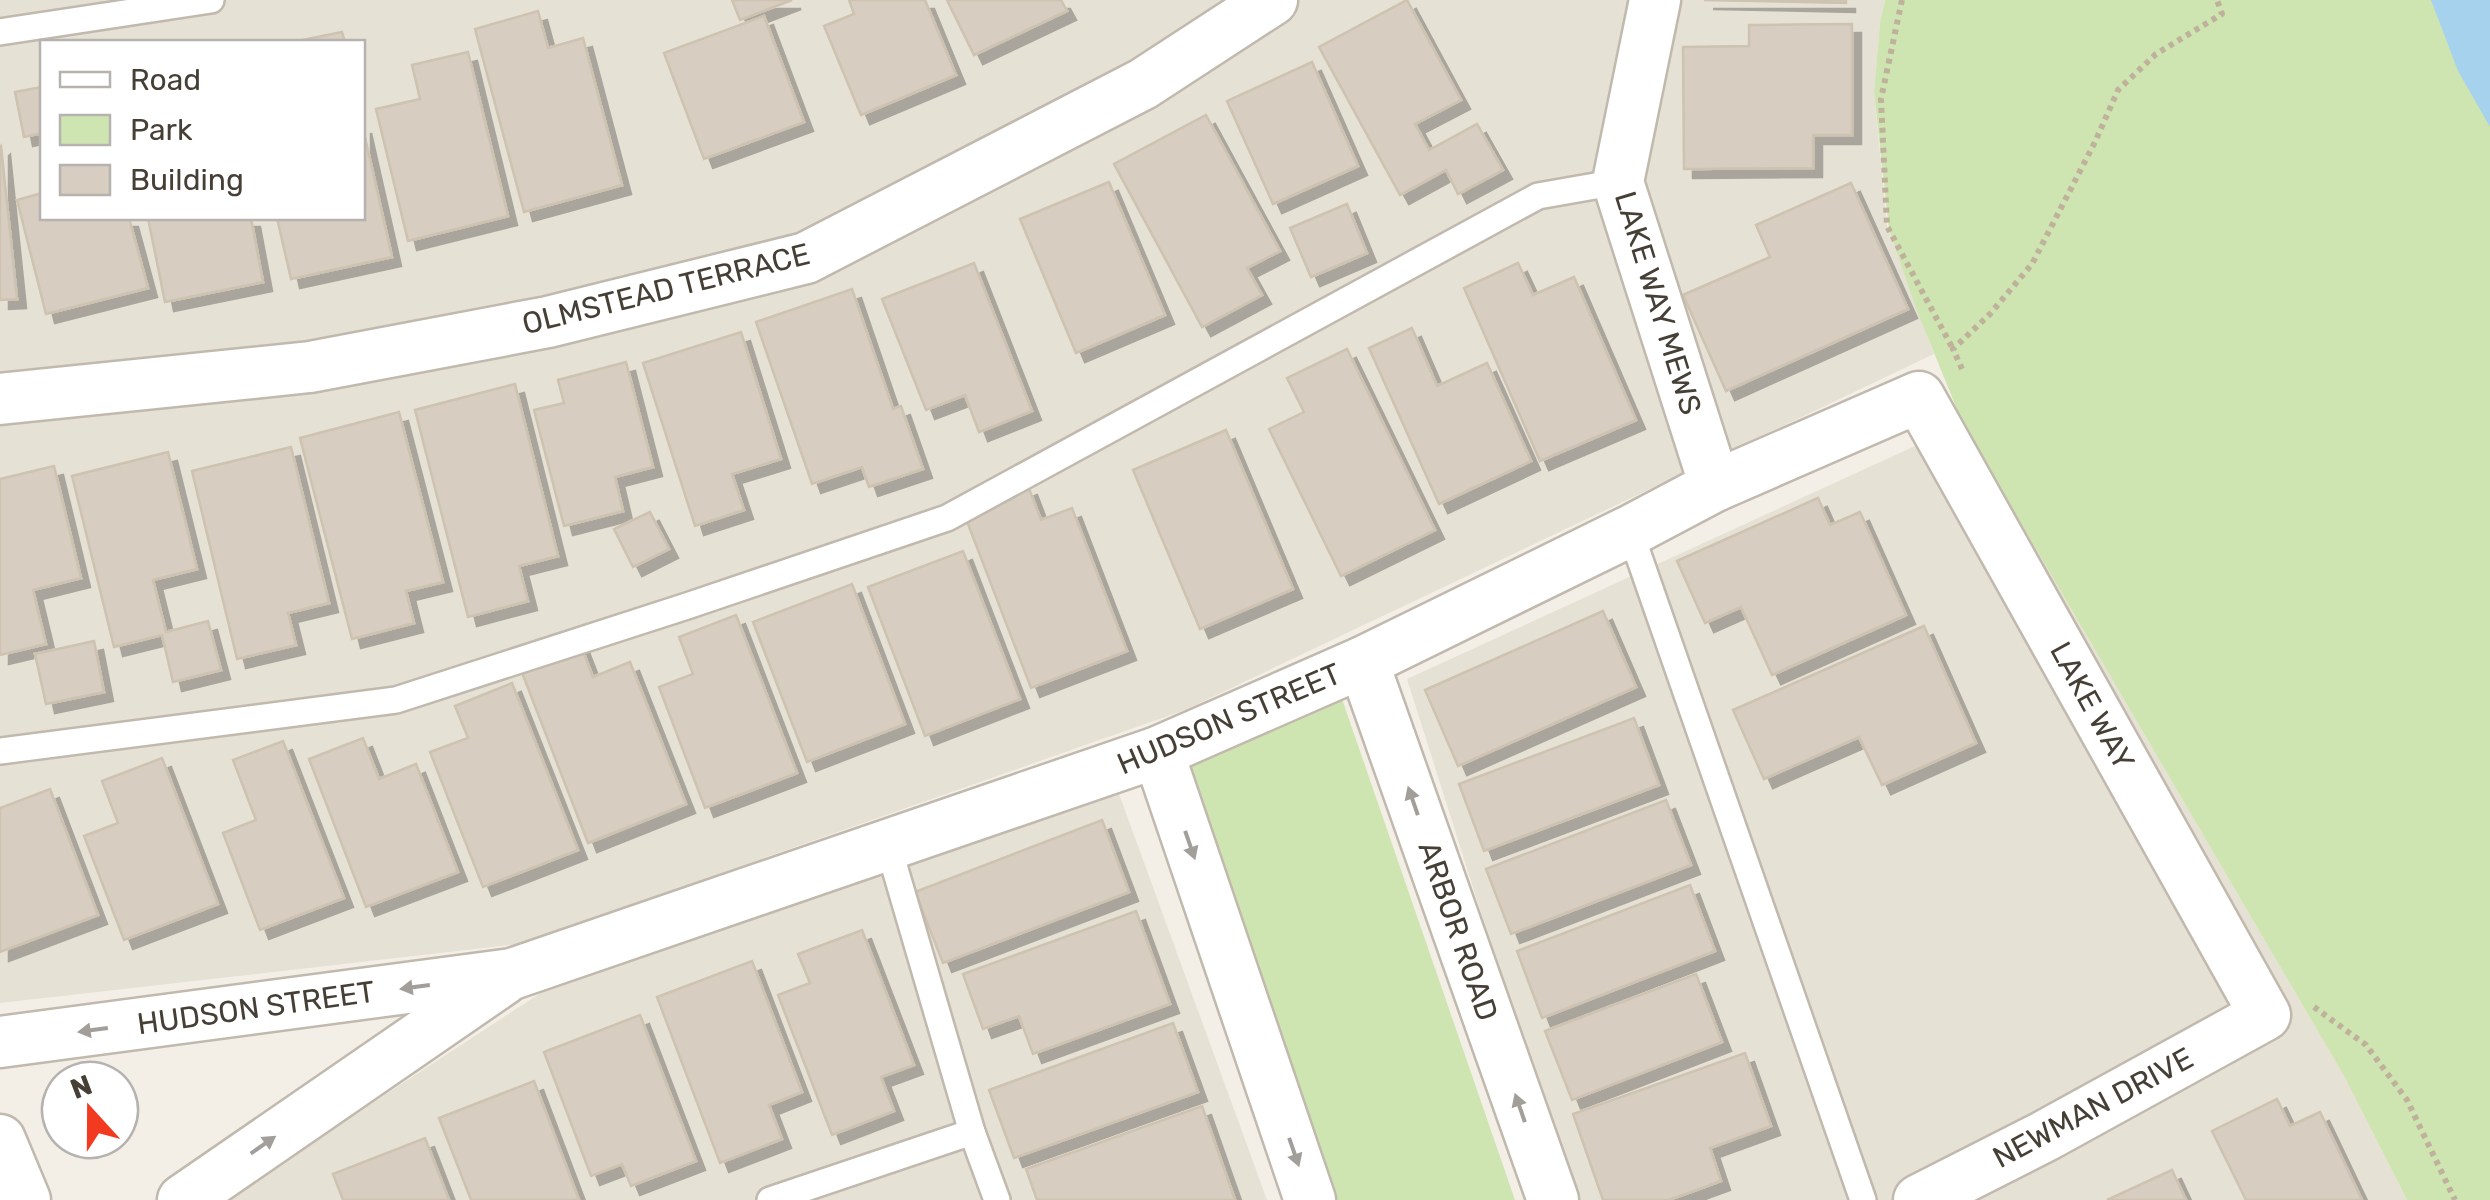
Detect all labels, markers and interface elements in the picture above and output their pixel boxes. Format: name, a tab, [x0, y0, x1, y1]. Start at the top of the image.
legend	[40, 40, 365, 220]
text: Road	[130, 62, 201, 98]
text: Park	[130, 112, 193, 148]
text: Building	[130, 162, 244, 198]
street label: LAKE WAY MEWS	[1607, 187, 1709, 419]
street label: OLMSTEAD TERRACE	[518, 236, 814, 342]
street label: LAKE WAY	[2042, 636, 2142, 776]
street label: HUDSON STREET	[1112, 656, 1346, 782]
one-way arrow	[1404, 786, 1419, 816]
one-way arrow	[1183, 830, 1198, 860]
street label: ARBOR ROAD	[1410, 837, 1506, 1025]
street label: HUDSON STREET	[135, 974, 377, 1042]
one-way arrow	[399, 979, 430, 995]
one-way arrow	[76, 1022, 108, 1038]
street label: NEWMAN DRIVE	[1987, 1040, 2199, 1176]
north arrow	[40, 1060, 140, 1160]
text: N	[66, 1068, 97, 1106]
one-way arrow	[1512, 1093, 1527, 1123]
one-way arrow	[250, 1136, 276, 1155]
one-way arrow	[1287, 1138, 1302, 1168]

